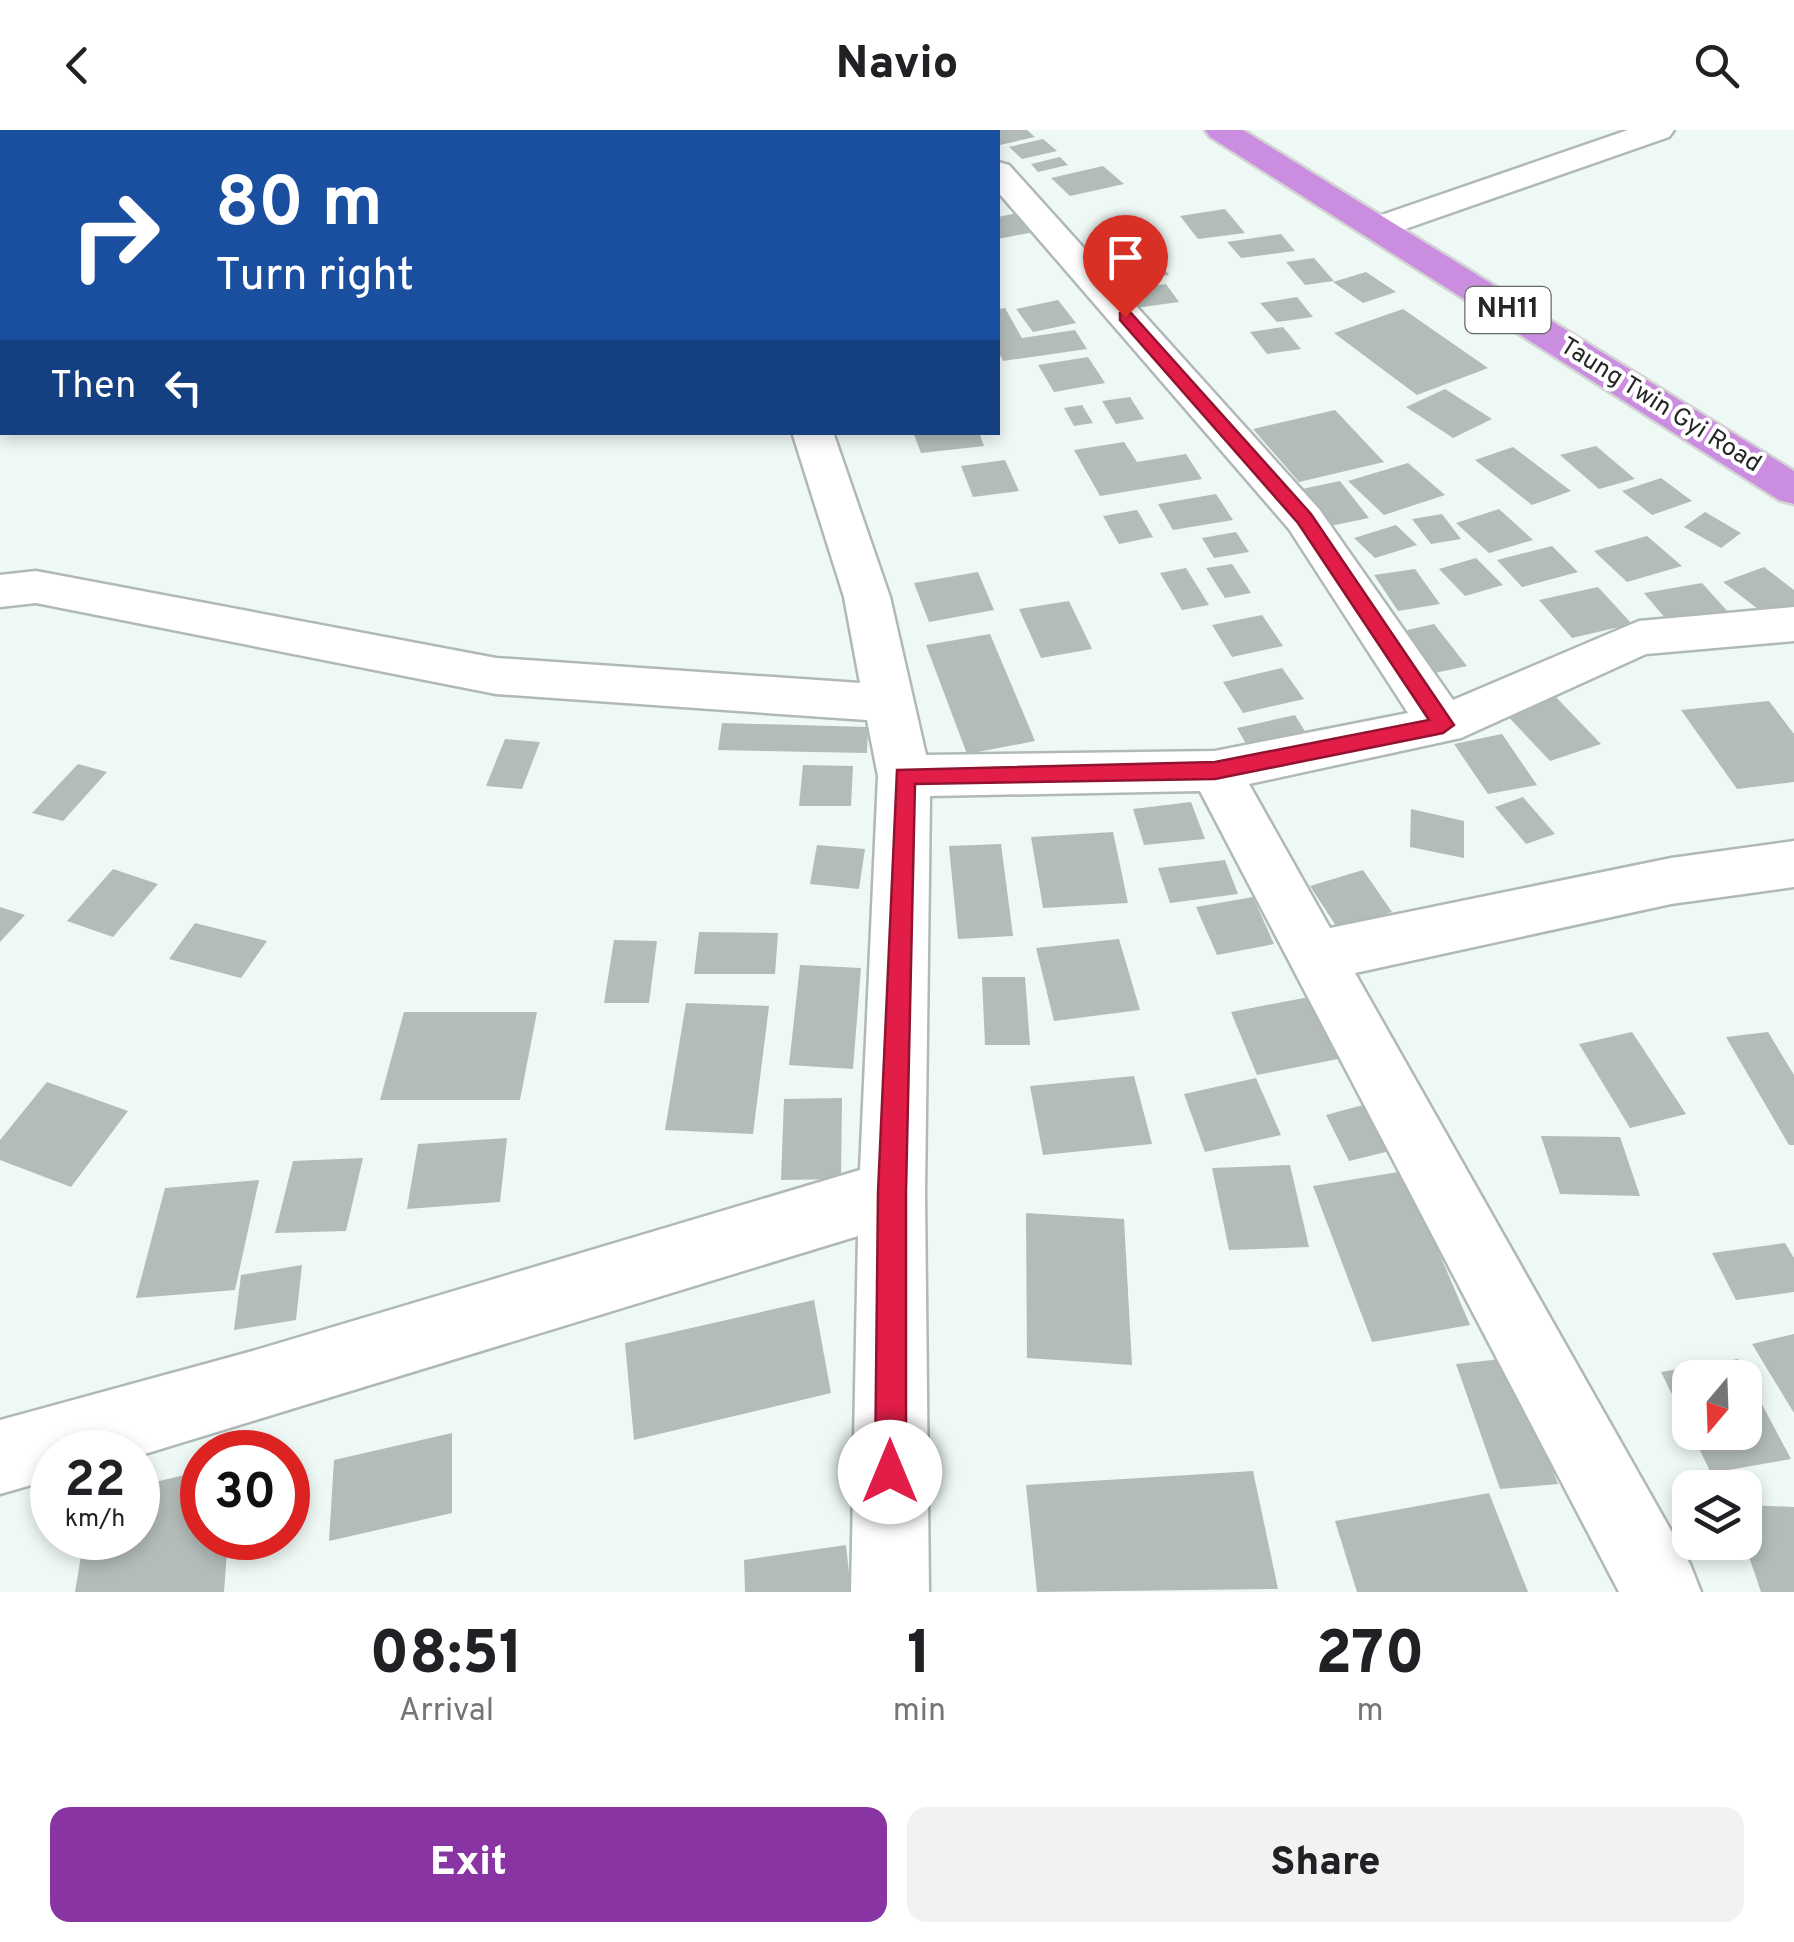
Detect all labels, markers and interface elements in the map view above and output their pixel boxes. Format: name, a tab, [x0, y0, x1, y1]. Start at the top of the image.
text: Navio	[836, 37, 958, 94]
icon: back	[50, 38, 105, 93]
icon: search	[1689, 38, 1744, 93]
text: 80 m	[215, 162, 383, 251]
icon: right	[50, 170, 180, 300]
pin	[1083, 215, 1168, 318]
icon: arrive	[1098, 230, 1153, 285]
text: Turn right	[215, 249, 414, 306]
road number: NH11	[1466, 287, 1550, 333]
street label: Taung Twin Gyi Road	[1553, 331, 1767, 481]
icon: left	[156, 360, 211, 415]
text: Then	[50, 363, 136, 412]
north arrow	[1672, 1360, 1762, 1450]
map controls	[1672, 1360, 1762, 1560]
position arrow	[838, 1420, 942, 1524]
speed limit sign: 30	[180, 1430, 310, 1560]
text: 22	[64, 1451, 126, 1514]
button: layers	[1672, 1470, 1762, 1560]
text: km/h	[65, 1504, 125, 1536]
text: 08:51	[369, 1619, 523, 1695]
text: 1	[907, 1619, 932, 1695]
text: 270	[1315, 1619, 1425, 1695]
text: Arrival	[399, 1692, 494, 1732]
text: min	[893, 1692, 946, 1732]
text: m	[1356, 1692, 1384, 1732]
button: Exit	[50, 1807, 887, 1922]
button: Share	[907, 1807, 1744, 1922]

